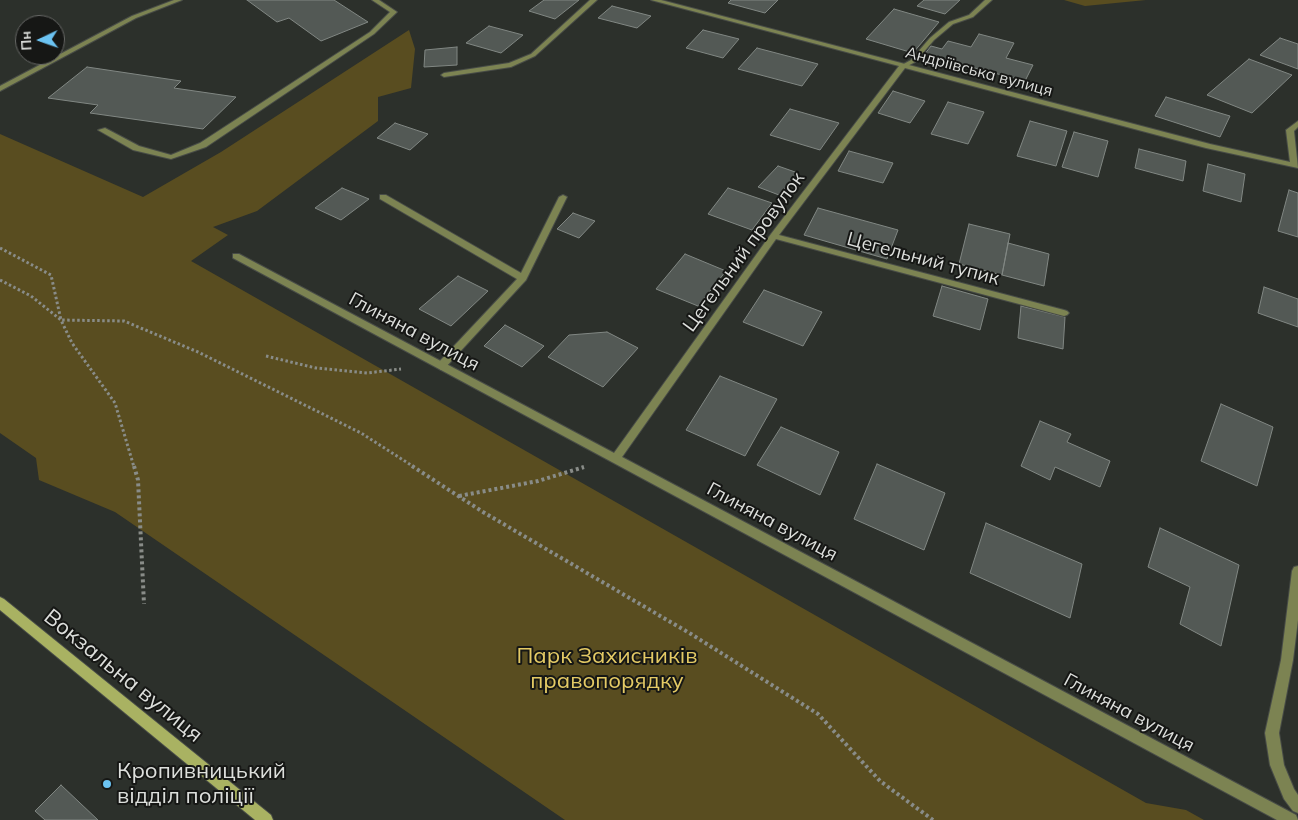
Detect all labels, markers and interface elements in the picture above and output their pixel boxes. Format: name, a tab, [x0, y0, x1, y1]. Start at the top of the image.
north arrow	[15, 15, 65, 65]
text: Пн	[17, 31, 36, 51]
street label: Андріївська вулиця	[903, 43, 1055, 101]
street label: Цегельний провулок	[678, 168, 810, 336]
street label: Цегельний тупик	[844, 228, 1002, 290]
street label: Глиняна вулиця	[345, 288, 483, 376]
street label: Глиняна вулиця	[703, 478, 841, 566]
street label: Вокзальна вулиця	[38, 604, 208, 748]
park label: Парк Захисників правопорядку	[516, 643, 698, 694]
street label: Глиняна вулиця	[1060, 669, 1198, 757]
place label: Кропивницький відділ поліції	[117, 758, 286, 809]
marker: Кропивницький відділ поліції	[101, 778, 113, 790]

